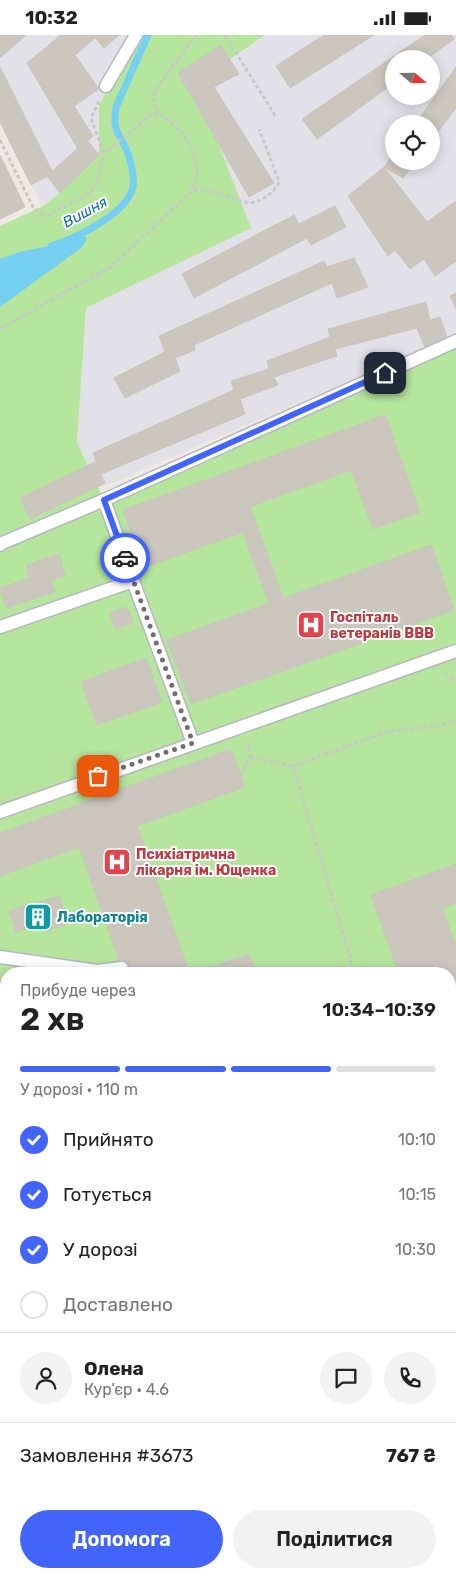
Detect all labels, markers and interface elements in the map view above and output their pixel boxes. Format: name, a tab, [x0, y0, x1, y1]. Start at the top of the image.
text: 10:32	[25, 6, 78, 29]
north arrow	[385, 50, 440, 105]
map controls	[385, 50, 440, 170]
button: locate	[385, 115, 440, 170]
water label: Вишня	[60, 192, 110, 232]
pin	[364, 352, 406, 394]
icon: home	[371, 359, 399, 387]
courier	[100, 533, 150, 583]
icon: car	[111, 544, 139, 572]
place label: Госпіталь ветеранів ВВВ	[330, 609, 434, 642]
hospital icon: Госпіталь ветеранів ВВВ	[296, 610, 326, 640]
pin	[77, 755, 119, 797]
icon: bag	[84, 762, 112, 790]
place label: Психіатрична лікарня ім. Ющенка	[136, 846, 276, 879]
hospital icon: Психіатрична лікарня ім. Ющенка	[102, 847, 132, 877]
building icon: Лабораторія	[23, 902, 53, 932]
place label: Лабораторія	[57, 909, 148, 926]
text: Прибуде через	[20, 981, 136, 1000]
text: 10:34–10:39	[322, 998, 436, 1021]
text: 2 хв	[20, 1000, 85, 1038]
text: У дорозі · 110 m	[20, 1080, 138, 1099]
icon: check	[20, 1126, 48, 1154]
text: Прийнято	[63, 1128, 154, 1151]
text: 10:10	[398, 1130, 436, 1149]
icon: check	[20, 1181, 48, 1209]
text: Готується	[63, 1183, 152, 1206]
text: 10:15	[399, 1185, 436, 1204]
icon: check	[20, 1236, 48, 1264]
text: У дорозі	[63, 1238, 138, 1261]
text: 10:30	[395, 1240, 436, 1259]
text: Доставлено	[63, 1293, 173, 1316]
button: person	[20, 1352, 72, 1404]
button: chat	[320, 1352, 372, 1404]
button: phone	[384, 1352, 436, 1404]
text: Олена	[84, 1357, 144, 1380]
text: Кур’єр · 4.6	[84, 1380, 169, 1399]
text: Замовлення #3673	[20, 1444, 193, 1467]
text: 767 ₴	[386, 1444, 436, 1467]
button: Допомога	[20, 1510, 223, 1568]
button: Поділитися	[233, 1510, 436, 1568]

